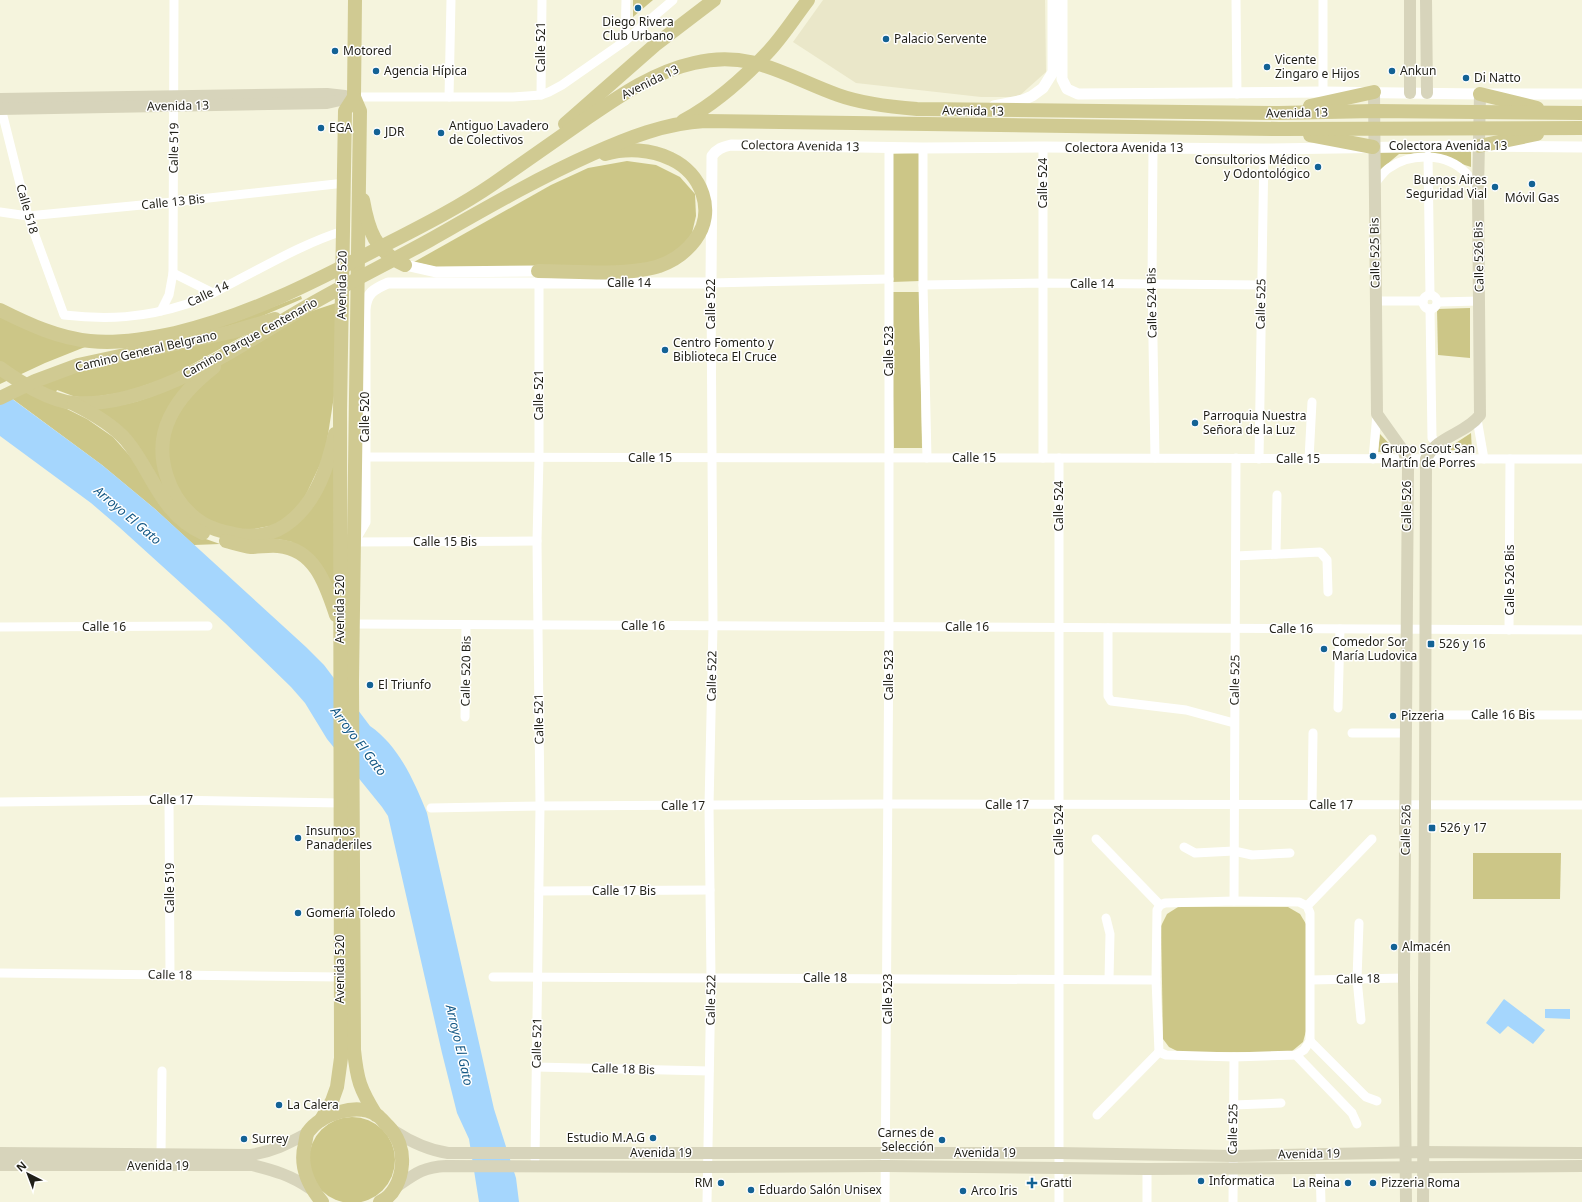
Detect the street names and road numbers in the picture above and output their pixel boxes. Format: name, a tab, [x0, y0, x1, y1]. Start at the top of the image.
street label: Calle 521	[532, 22, 549, 73]
street label: Avenida 13	[618, 60, 681, 103]
street label: Avenida 13	[147, 96, 209, 115]
street label: Avenida 13	[942, 101, 1004, 120]
street label: Avenida 13	[1266, 103, 1328, 122]
street label: Calle 519	[165, 122, 182, 174]
street label: Colectora Avenida 13	[741, 136, 860, 155]
street label: Colectora Avenida 13	[1389, 137, 1507, 154]
street label: Colectora Avenida 13	[1065, 139, 1183, 156]
street label: Calle 524	[1034, 157, 1051, 209]
street label: Calle 518	[12, 182, 43, 236]
street label: Calle 13 Bis	[140, 190, 206, 213]
street label: Calle 525 Bis	[1365, 217, 1384, 289]
street label: Calle 526 Bis	[1469, 221, 1488, 293]
street label: Avenida 520	[332, 250, 351, 320]
street label: Calle 524 Bis	[1142, 267, 1161, 339]
street label: Calle 14	[607, 274, 651, 291]
street label: Calle 14	[1070, 275, 1114, 292]
street label: Calle 14	[184, 276, 231, 311]
street label: Calle 522	[702, 278, 719, 330]
street label: Calle 525	[1252, 278, 1269, 330]
street label: Camino Parque Centenario	[179, 293, 320, 382]
street label: Calle 523	[880, 325, 897, 377]
street label: Camino General Belgrano	[73, 326, 218, 375]
street label: Calle 521	[530, 370, 547, 421]
street label: Calle 520	[356, 391, 373, 443]
street label: Calle 15	[628, 449, 672, 466]
street label: Calle 15	[952, 449, 996, 466]
street label: Calle 15	[1276, 450, 1320, 467]
street label: Calle 524	[1050, 480, 1067, 532]
street label: Calle 526	[1398, 480, 1415, 532]
street label: Calle 15 Bis	[413, 533, 477, 550]
street label: Calle 526 Bis	[1501, 544, 1518, 615]
street label: Avenida 520	[331, 574, 348, 643]
street label: Calle 16	[621, 617, 665, 634]
street label: Calle 16	[82, 618, 126, 635]
street label: Calle 16	[945, 618, 989, 635]
street label: Calle 16	[1269, 620, 1313, 637]
street label: Calle 520 Bis	[456, 635, 475, 707]
street label: Calle 523	[880, 649, 897, 701]
street label: Calle 522	[703, 650, 720, 702]
street label: Calle 525	[1226, 654, 1243, 706]
street label: Calle 521	[530, 693, 547, 745]
street label: Calle 16 Bis	[1471, 706, 1535, 723]
street label: Calle 17	[149, 791, 193, 808]
street label: Calle 17	[985, 796, 1029, 813]
street label: Calle 17	[1309, 796, 1353, 813]
street label: Calle 17	[661, 797, 705, 814]
street label: Calle 524	[1050, 804, 1067, 856]
street label: Calle 526	[1397, 804, 1414, 856]
street label: Calle 519	[161, 862, 178, 914]
street label: Calle 17 Bis	[592, 882, 656, 899]
street label: Avenida 520	[331, 934, 348, 1003]
street label: Calle 18	[148, 966, 192, 983]
street label: Calle 18	[803, 969, 847, 986]
street label: Calle 18	[1336, 970, 1380, 987]
street label: Calle 523	[879, 973, 896, 1025]
street label: Calle 522	[702, 974, 719, 1026]
street label: Calle 521	[528, 1017, 545, 1069]
street label: Calle 18 Bis	[591, 1059, 655, 1078]
street label: Calle 525	[1224, 1103, 1241, 1155]
street label: Avenida 19	[630, 1144, 692, 1161]
street label: Avenida 19	[954, 1144, 1016, 1161]
street label: Avenida 19	[1278, 1144, 1340, 1163]
street label: Avenida 19	[127, 1157, 189, 1174]

